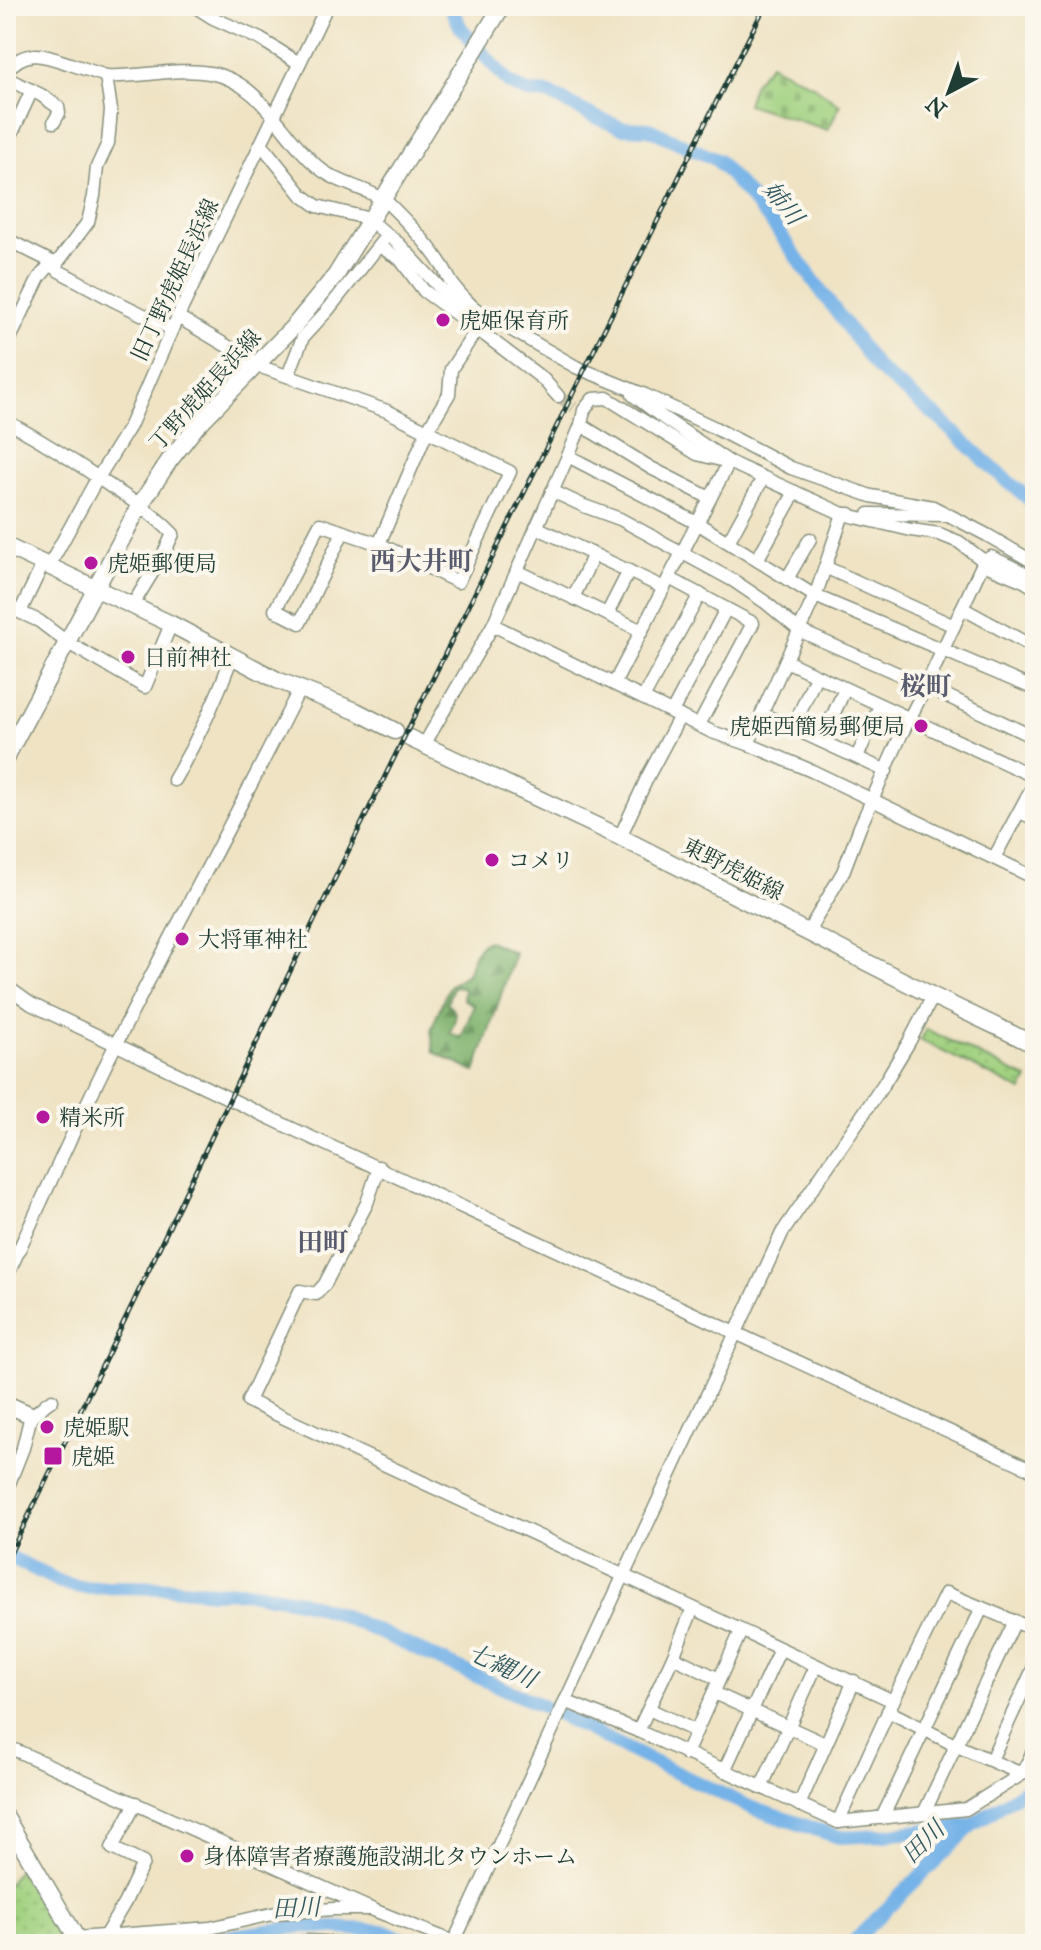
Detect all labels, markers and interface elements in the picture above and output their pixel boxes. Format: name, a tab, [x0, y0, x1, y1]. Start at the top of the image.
north arrow	[909, 52, 989, 132]
text: N	[920, 90, 952, 123]
water label: 姉川	[756, 175, 812, 233]
street label: 旧丁野虎姫長浜線	[126, 195, 224, 365]
place label: 虎姫保育所	[459, 307, 569, 334]
marker: 虎姫保育所	[434, 311, 452, 329]
street label: 丁野虎姫長浜線	[143, 324, 267, 456]
district label: 西大井町	[370, 545, 474, 577]
place label: 虎姫郵便局	[107, 550, 217, 577]
marker: 虎姫郵便局	[82, 554, 100, 572]
place label: 日前神社	[144, 644, 232, 671]
marker: 日前神社	[119, 648, 137, 666]
district label: 桜町	[900, 670, 952, 702]
place label: 虎姫西簡易郵便局	[729, 713, 905, 740]
marker: 虎姫西簡易郵便局	[912, 717, 930, 735]
street label: 東野虎姫線	[678, 832, 788, 906]
place label: コメリ	[508, 847, 574, 874]
marker: コメリ	[483, 851, 501, 869]
place label: 大将軍神社	[198, 926, 308, 953]
marker: 大将軍神社	[173, 930, 191, 948]
place label: 精米所	[59, 1104, 125, 1131]
marker: 精米所	[34, 1108, 52, 1126]
district label: 田町	[297, 1226, 349, 1258]
place label: 虎姫駅	[63, 1414, 129, 1441]
marker: 虎姫駅	[38, 1418, 56, 1436]
place label: 虎姫	[71, 1443, 115, 1470]
marker: 虎姫	[42, 1445, 64, 1467]
water label: 七縄川	[463, 1637, 544, 1696]
water label: 田川	[895, 1812, 953, 1870]
place label: 身体障害者療護施設湖北タウンホーム	[203, 1843, 577, 1870]
marker: 身体障害者療護施設湖北タウンホーム	[178, 1847, 196, 1865]
water label: 田川	[271, 1892, 324, 1924]

